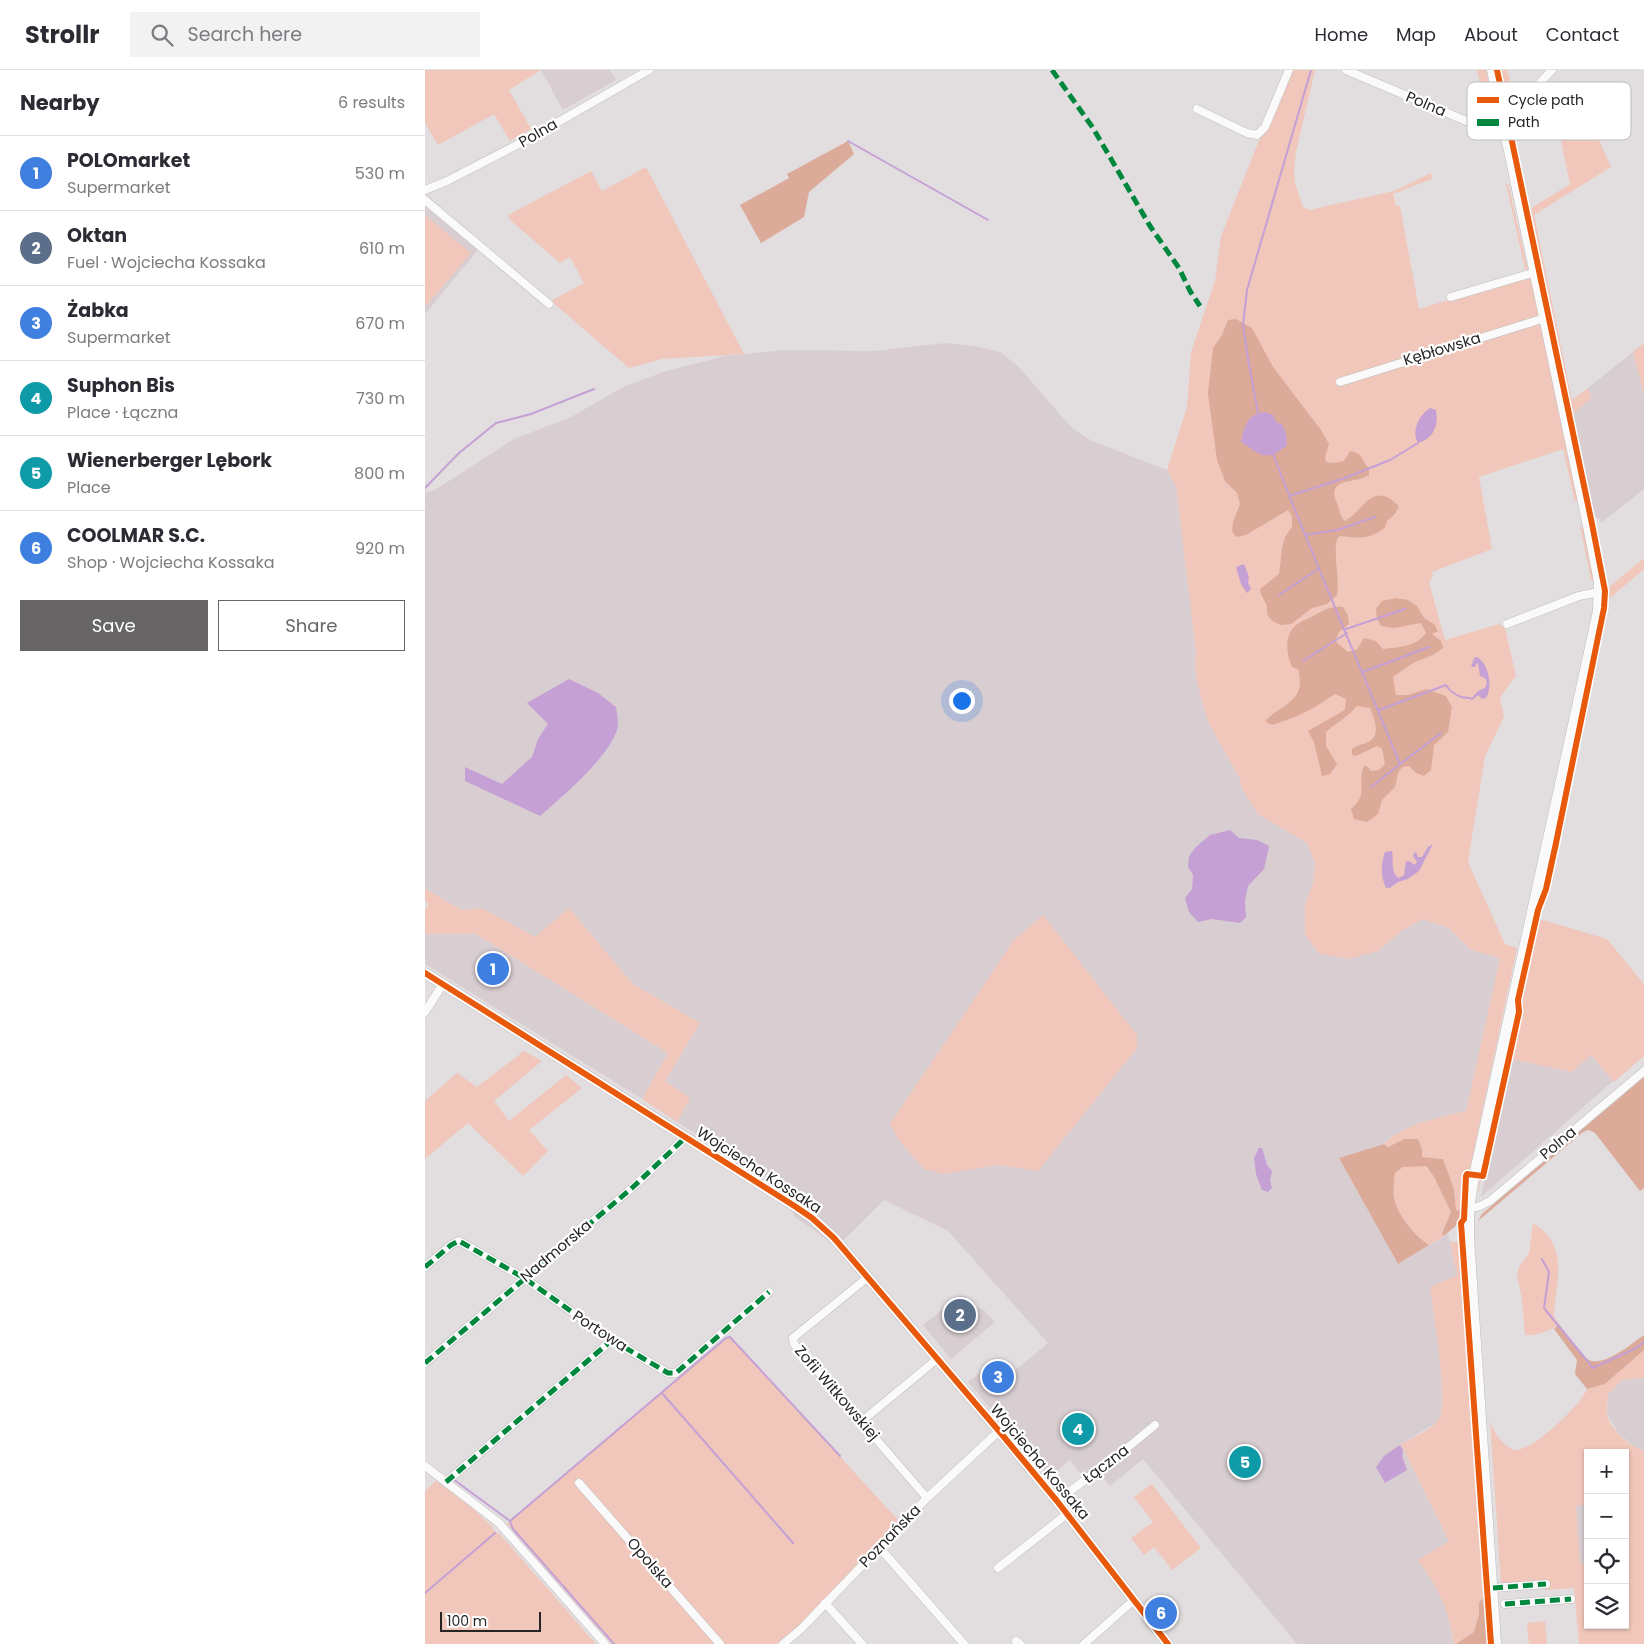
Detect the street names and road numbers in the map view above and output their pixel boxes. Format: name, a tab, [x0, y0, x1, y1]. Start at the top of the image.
street label: Polna	[1403, 86, 1449, 121]
street label: Polna	[514, 113, 561, 152]
street label: Kębłowska	[1401, 327, 1483, 370]
street label: Wojciecha Kossaka	[693, 1121, 826, 1218]
street label: Polna	[1535, 1121, 1580, 1164]
street label: Nadmorska	[516, 1215, 596, 1287]
street label: Portowa	[569, 1305, 632, 1356]
street label: Zofii Witkowskiej	[790, 1341, 885, 1445]
street label: Wojciecha Kossaka	[986, 1399, 1095, 1524]
street label: Łączna	[1078, 1439, 1133, 1488]
street label: Poznańska	[854, 1500, 925, 1572]
street label: Opolska	[622, 1533, 678, 1593]

